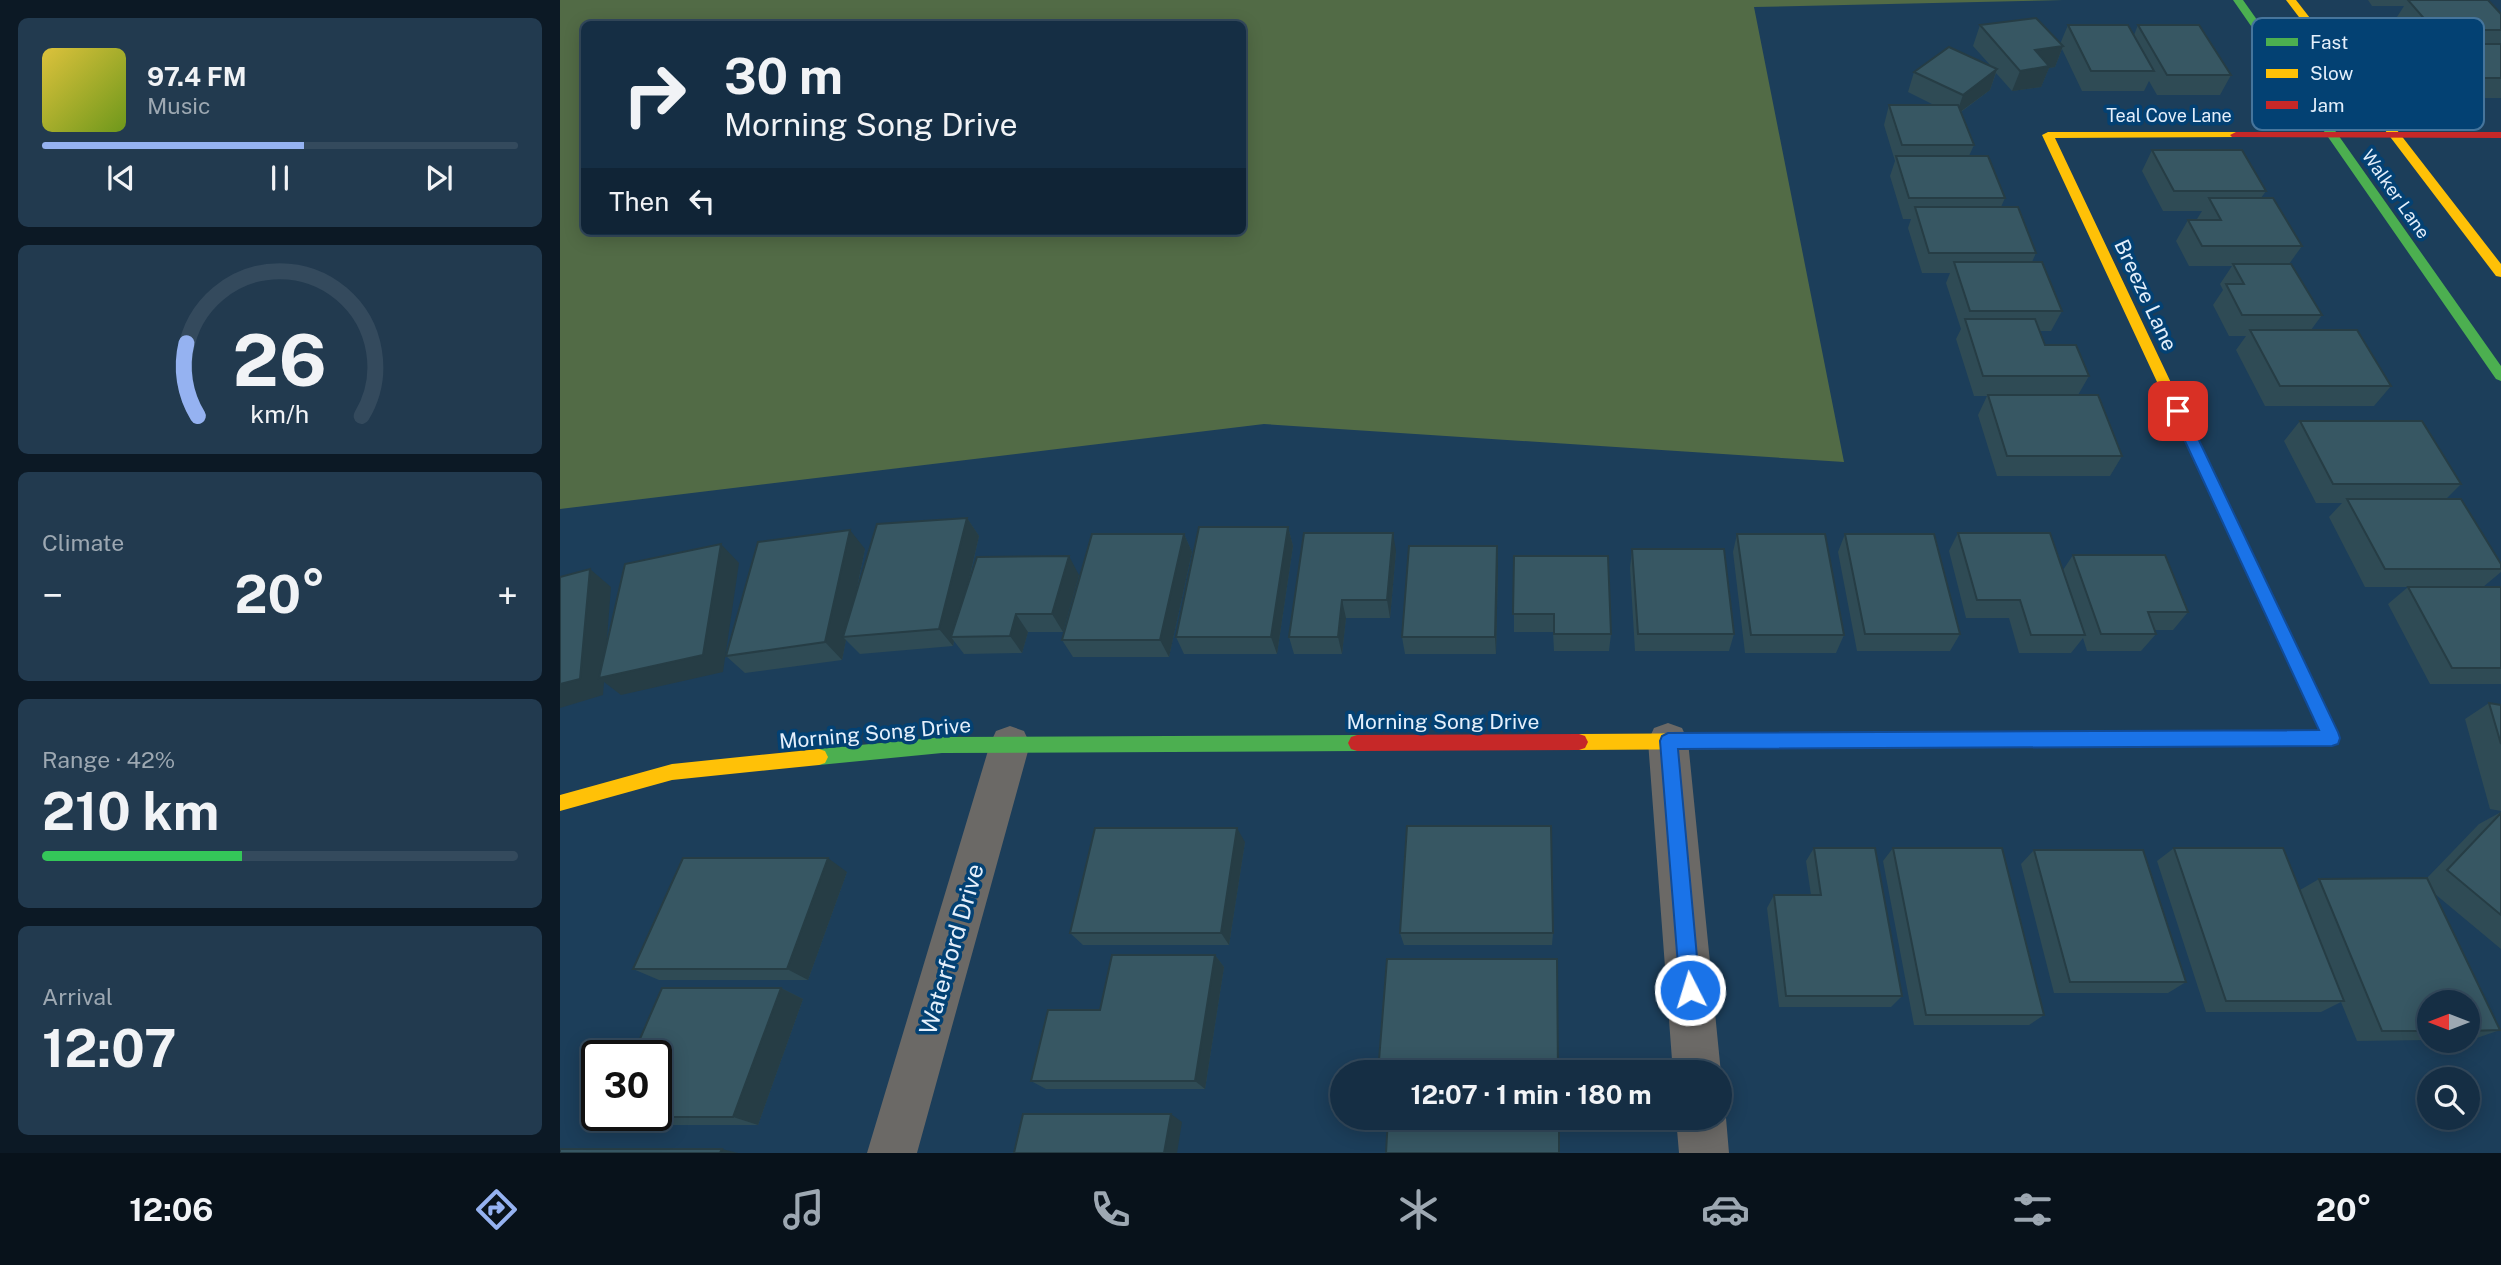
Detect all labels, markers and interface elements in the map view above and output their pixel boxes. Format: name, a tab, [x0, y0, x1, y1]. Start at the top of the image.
legend	[2252, 18, 2484, 130]
text: Fast	[2310, 31, 2348, 53]
text: 30 m	[724, 47, 843, 105]
icon: right	[609, 49, 700, 140]
text: 97.4 FM	[147, 61, 247, 92]
text: Slow	[2310, 62, 2354, 84]
text: Music	[147, 92, 211, 119]
text: Jam	[2310, 94, 2344, 116]
street label: Teal Cove Lane	[2106, 105, 2232, 126]
text: Morning Song Drive	[724, 106, 1018, 143]
street label: Walker Lane	[2358, 146, 2434, 242]
icon: previous	[102, 159, 140, 197]
icon: pause	[261, 159, 299, 197]
icon: next	[420, 159, 458, 197]
icon: left	[683, 182, 721, 220]
text: Then	[609, 186, 669, 217]
street label: Breeze Lane	[2109, 235, 2183, 355]
text: 26	[233, 317, 327, 402]
pin	[2148, 381, 2208, 441]
icon: arrive	[2159, 392, 2197, 430]
text: km/h	[251, 398, 309, 428]
text: Climate	[42, 529, 124, 556]
text: 20°	[234, 564, 326, 625]
text: −	[42, 573, 63, 618]
text: +	[497, 573, 518, 618]
street label: Morning Song Drive	[1347, 709, 1539, 734]
street label: Morning Song Drive	[778, 712, 972, 754]
text: Range · 42%	[42, 746, 175, 773]
text: 210 km	[42, 781, 219, 842]
street label: Waterford Drive	[913, 860, 989, 1038]
position arrow	[1653, 953, 1727, 1027]
text: Arrival	[42, 983, 113, 1010]
north arrow	[2417, 990, 2480, 1054]
map controls	[2417, 990, 2480, 1130]
text: 12:07	[42, 1018, 177, 1079]
speed limit sign: 30	[581, 1040, 672, 1131]
button: search	[2417, 1067, 2480, 1130]
text: 12:07 · 1 min · 180 m	[1410, 1079, 1652, 1110]
icon: directions	[472, 1185, 521, 1234]
icon: music	[779, 1185, 828, 1234]
icon: phone	[1086, 1185, 1135, 1234]
icon: climate	[1394, 1185, 1443, 1234]
icon: car	[1701, 1185, 1750, 1234]
icon: filters	[2008, 1185, 2057, 1234]
text: 12:06	[129, 1191, 213, 1228]
text: 20°	[2316, 1191, 2372, 1228]

